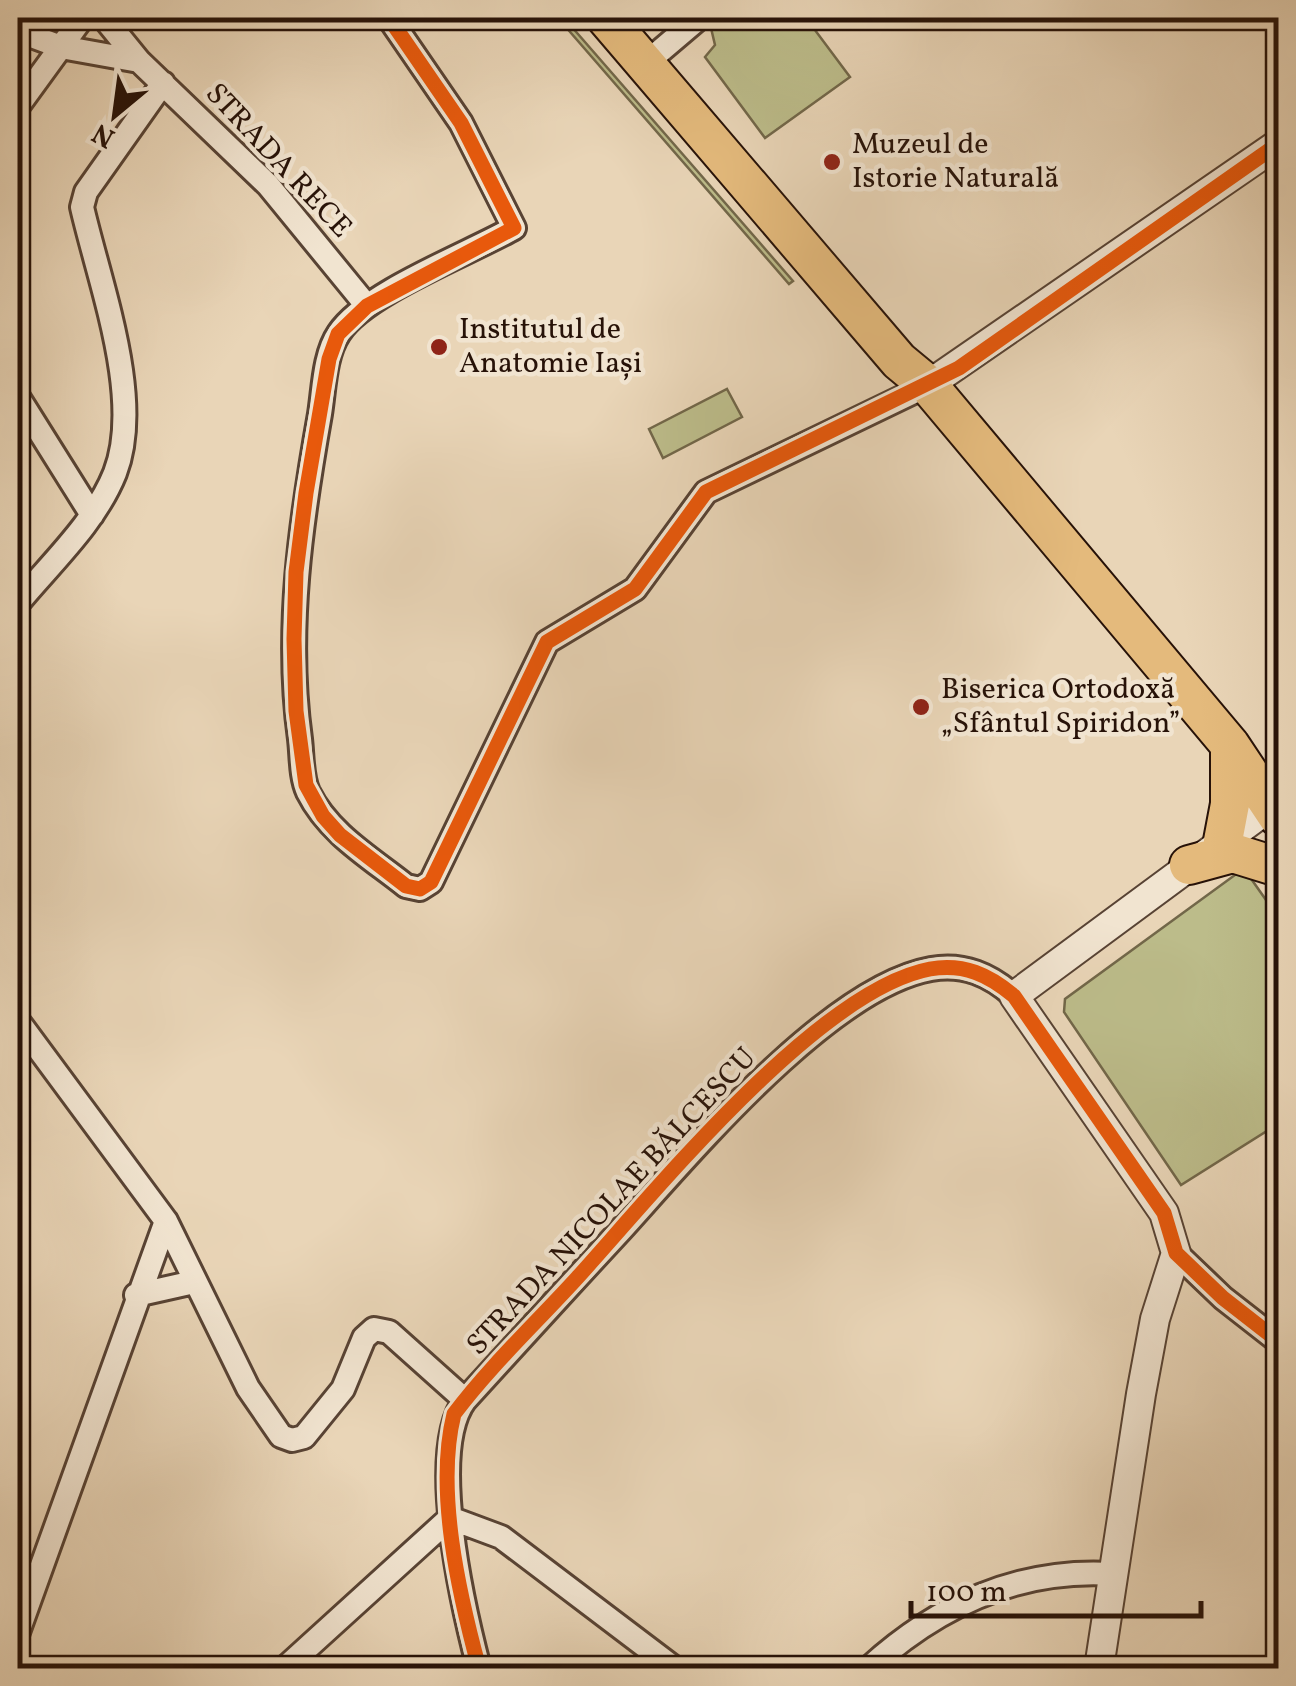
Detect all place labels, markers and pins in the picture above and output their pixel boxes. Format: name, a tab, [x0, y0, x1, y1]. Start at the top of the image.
place label: Muzeul de Istorie Naturală	[852, 124, 1059, 200]
marker: Muzeul de Istorie Naturală	[821, 151, 843, 173]
place label: Institutul de Anatomie Iași	[459, 309, 642, 385]
marker: Institutul de Anatomie Iași	[428, 336, 450, 358]
place label: Biserica Ortodoxă „Sfântul Spiridon”	[941, 669, 1180, 745]
marker: Biserica Ortodoxă „Sfântul Spiridon”	[910, 696, 932, 718]

